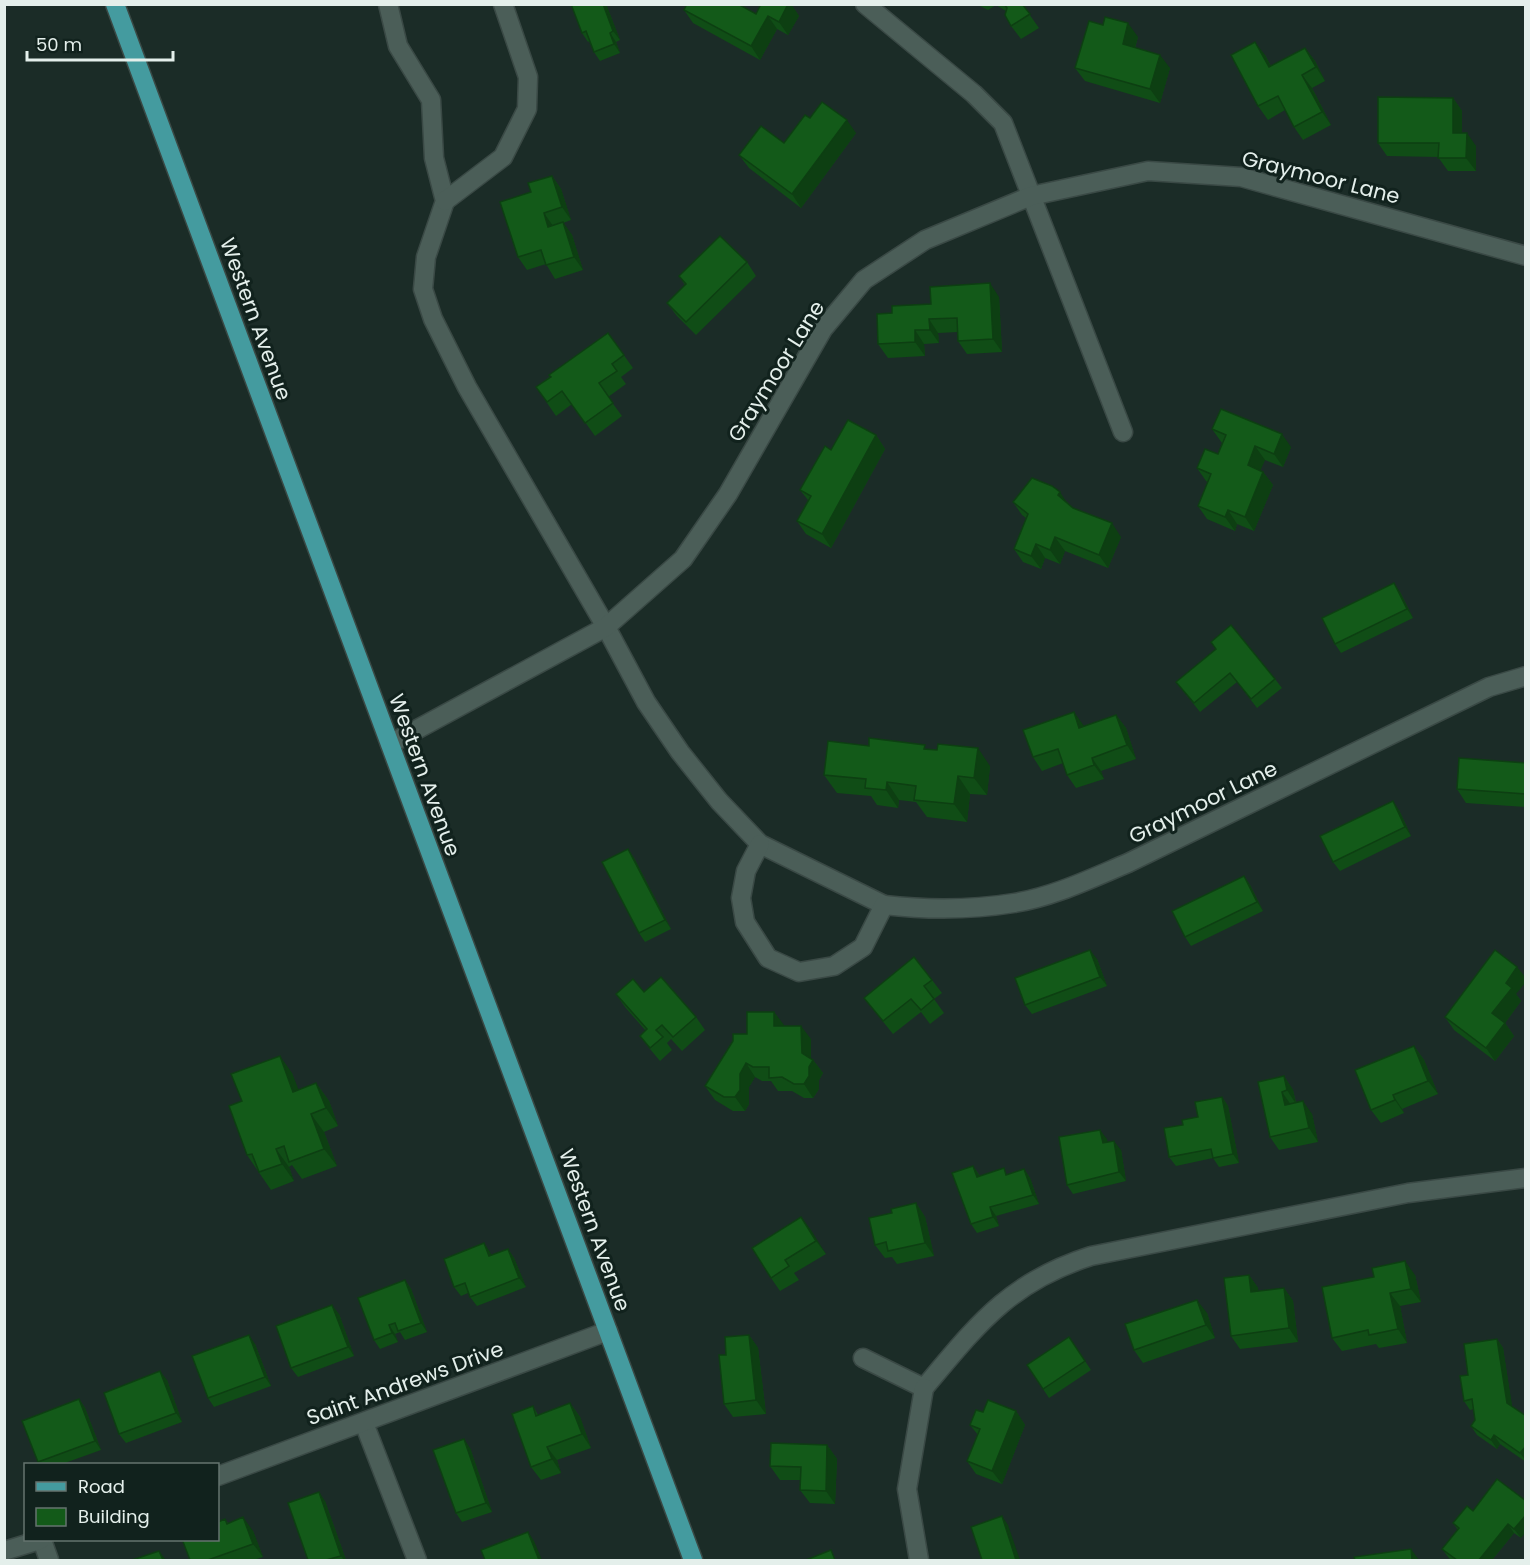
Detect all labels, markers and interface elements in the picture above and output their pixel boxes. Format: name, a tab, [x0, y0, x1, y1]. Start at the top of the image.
scale bar	[27, 24, 172, 62]
text: 50 m	[36, 32, 82, 57]
street label: Graymoor Lane	[1239, 143, 1403, 211]
street label: Western Avenue	[213, 234, 299, 404]
street label: Graymoor Lane	[721, 295, 831, 447]
street label: Western Avenue	[382, 690, 468, 860]
street label: Graymoor Lane	[1124, 753, 1282, 851]
street label: Western Avenue	[552, 1145, 638, 1315]
street label: Saint Andrews Drive	[303, 1334, 507, 1432]
legend	[24, 1463, 219, 1541]
text: Road	[78, 1474, 125, 1499]
text: Building	[78, 1504, 150, 1529]

